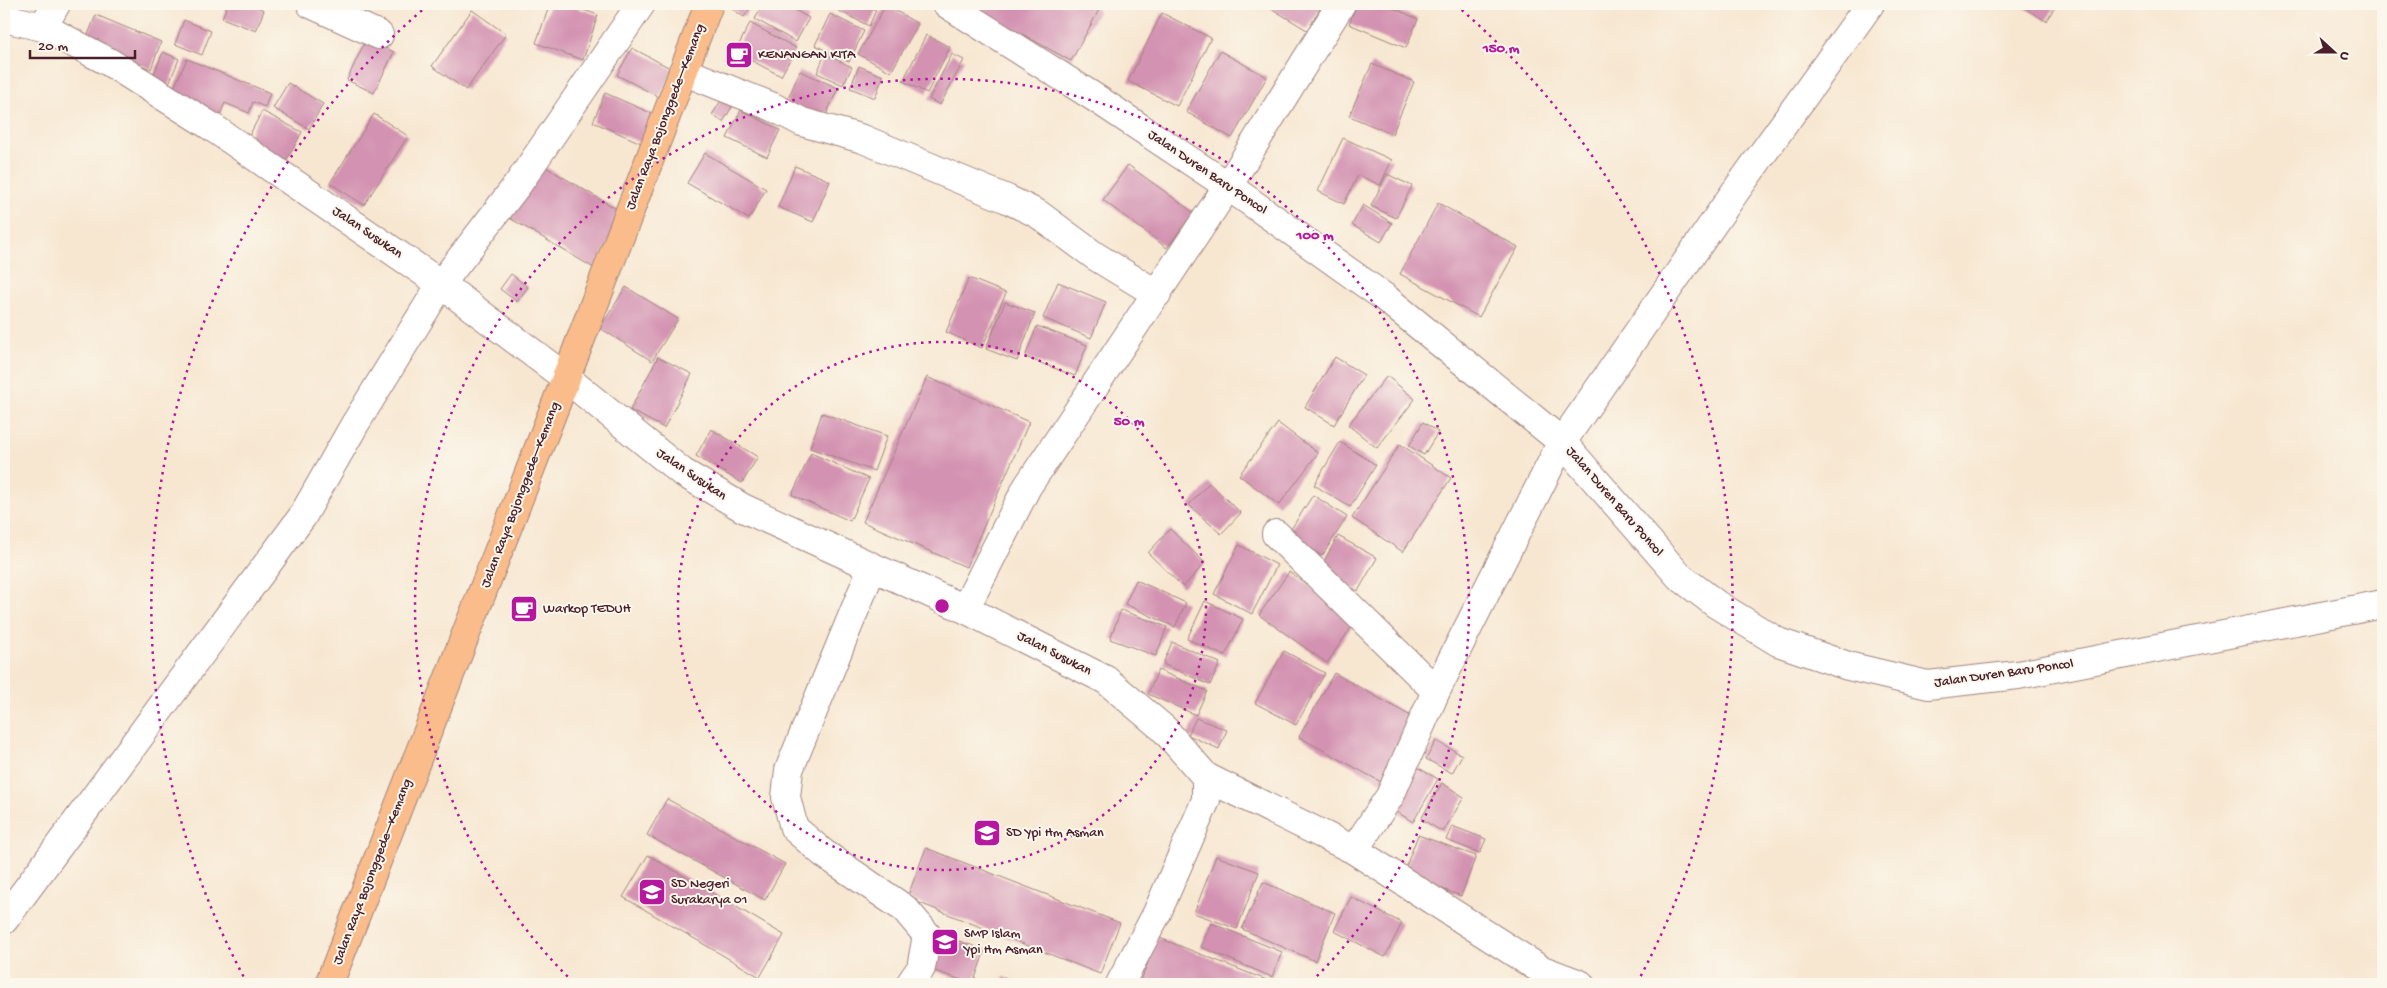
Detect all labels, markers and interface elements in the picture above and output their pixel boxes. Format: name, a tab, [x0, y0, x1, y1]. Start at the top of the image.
street label: Jalan Raya Bojonggede—Kemang	[623, 22, 709, 212]
scale bar	[30, 28, 135, 60]
north arrow	[2310, 28, 2360, 78]
text: 20 m	[38, 38, 68, 56]
cafe icon: KENANGAN KITA	[724, 40, 754, 70]
text: 150 m	[1482, 40, 1520, 58]
place label: KENANGAN KITA	[758, 47, 856, 64]
text: U	[2334, 49, 2353, 63]
street label: Jalan Duren Baru Poncol	[1144, 127, 1270, 219]
street label: Jalan Susukan	[328, 203, 406, 263]
text: 100 m	[1295, 227, 1334, 245]
street label: Jalan Raya Bojonggede—Kemang	[478, 400, 564, 590]
text: 50 m	[1114, 413, 1145, 431]
street label: Jalan Duren Baru Poncol	[1562, 443, 1666, 561]
street label: Jalan Susukan	[652, 445, 730, 505]
cafe icon: Warkop TEDUH	[509, 594, 539, 624]
centre of rings	[933, 597, 951, 615]
place label: Warkop TEDUH	[543, 601, 632, 618]
street label: Jalan Susukan	[1014, 628, 1094, 680]
street label: Jalan Duren Baru Poncol	[1933, 656, 2075, 692]
street label: Jalan Raya Bojonggede—Kemang	[330, 777, 416, 967]
school or university icon: SD Ypi Hm Asman	[972, 818, 1002, 848]
place label: SD Ypi Hm Asman	[1006, 825, 1104, 842]
place label: SD Negeri Surakarya 01	[671, 876, 747, 909]
school or university icon: SD Negeri Surakarya 01	[637, 877, 667, 907]
place label: SMP Islam Ypi Hm Asman	[962, 926, 1043, 959]
school or university icon: SMP Islam Ypi Hm Asman	[930, 927, 960, 957]

